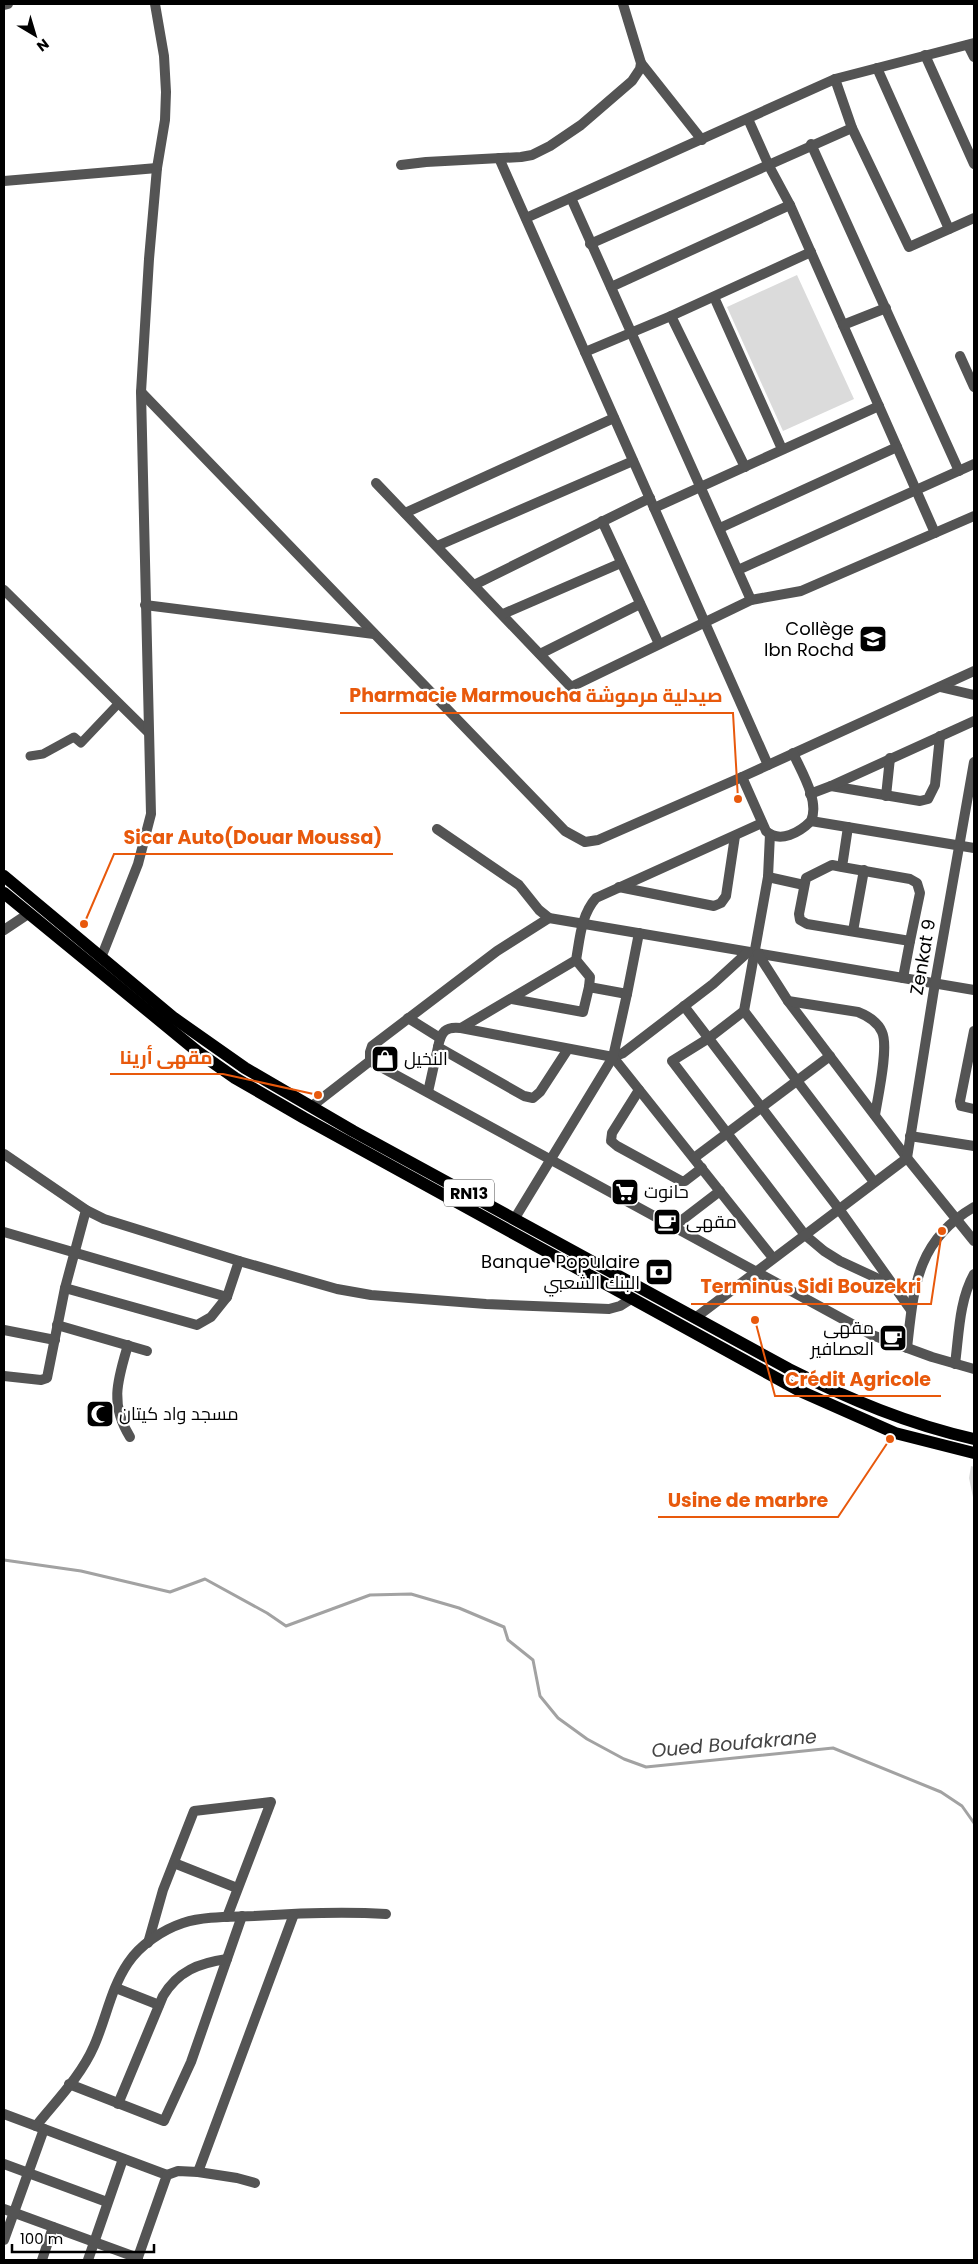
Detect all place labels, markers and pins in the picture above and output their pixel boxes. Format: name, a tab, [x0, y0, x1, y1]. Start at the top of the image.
place label: Collège Ibn Rochd	[764, 616, 854, 662]
school or university icon: Collège Ibn Rochd	[858, 624, 888, 654]
callout: Pharmacie Marmoucha صيدلية مرموشة	[340, 679, 733, 713]
callout: Sicar Auto(Douar Moussa)	[114, 820, 393, 854]
callout: مقهى أرينا	[110, 1040, 223, 1074]
shop icon: النخيل	[370, 1044, 400, 1074]
place label: النخيل	[404, 1046, 448, 1071]
supermarket icon: حانوت	[610, 1177, 640, 1207]
place label: حانوت	[644, 1179, 689, 1204]
cafe icon: مقهى	[652, 1207, 682, 1237]
place label: مقهى	[686, 1209, 737, 1234]
place label: Banque Populaire البنك الشعبي	[481, 1249, 640, 1297]
bank icon: Banque Populaire البنك الشعبي	[644, 1257, 674, 1287]
callout: Terminus Sidi Bouzekri	[691, 1270, 931, 1304]
place label: مقهى العصافير	[809, 1315, 874, 1361]
cafe icon: مقهى العصافير	[878, 1323, 908, 1353]
callout: Crédit Agricole	[775, 1362, 941, 1396]
mosque icon: مسجد واد كيتان	[85, 1399, 115, 1429]
place label: مسجد واد كيتان	[119, 1401, 239, 1426]
callout: Usine de marbre	[658, 1483, 838, 1517]

